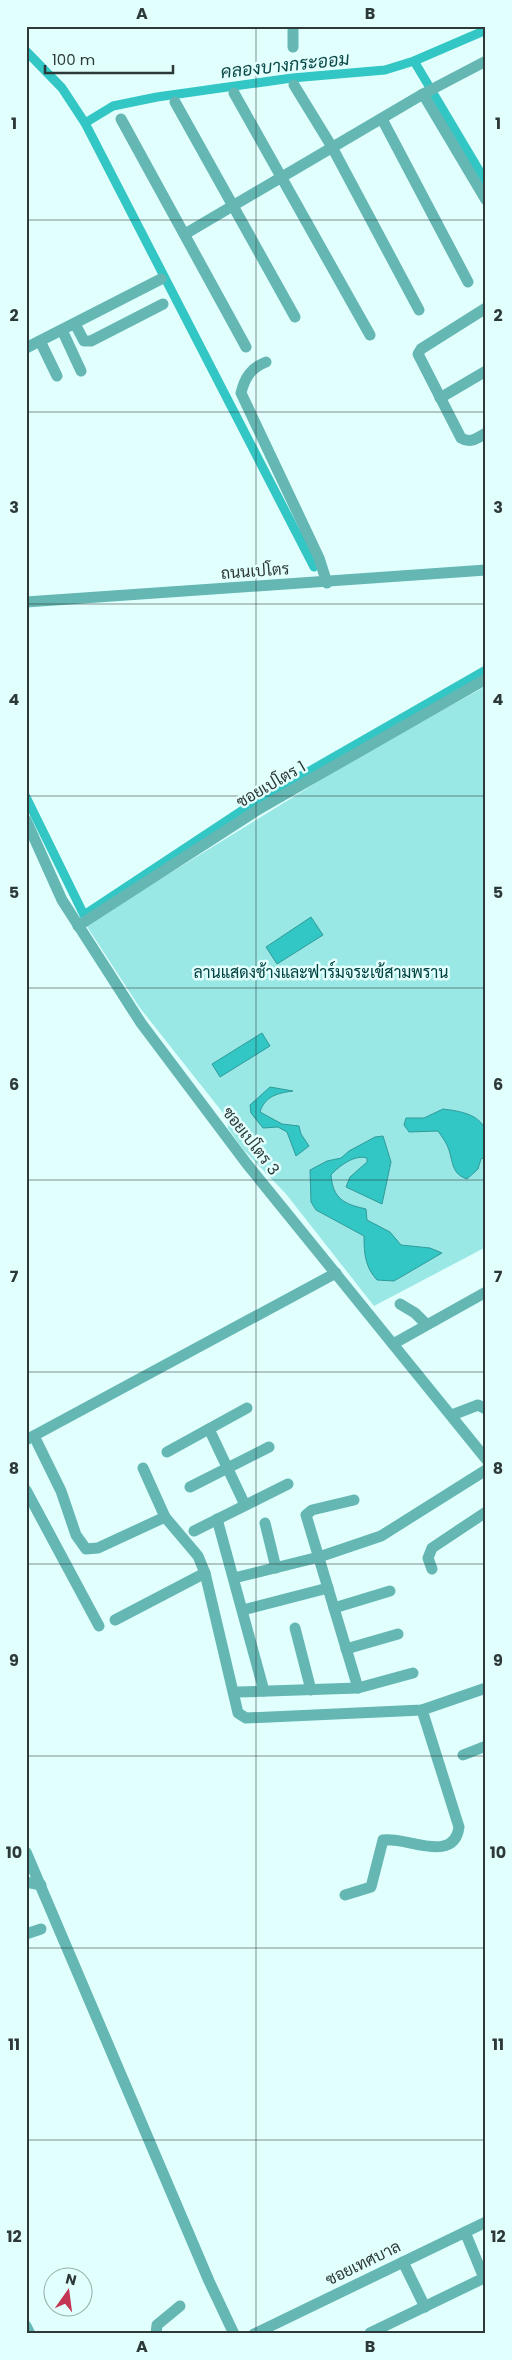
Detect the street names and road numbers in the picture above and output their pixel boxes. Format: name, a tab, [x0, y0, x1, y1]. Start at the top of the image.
street label: ถนนเปโตร	[220, 557, 290, 585]
street label: ซอยเปโตร 1	[232, 755, 310, 813]
street label: ซอยเปโตร 3	[217, 1102, 285, 1180]
street label: ซอยเทศบาล	[322, 2235, 404, 2291]

